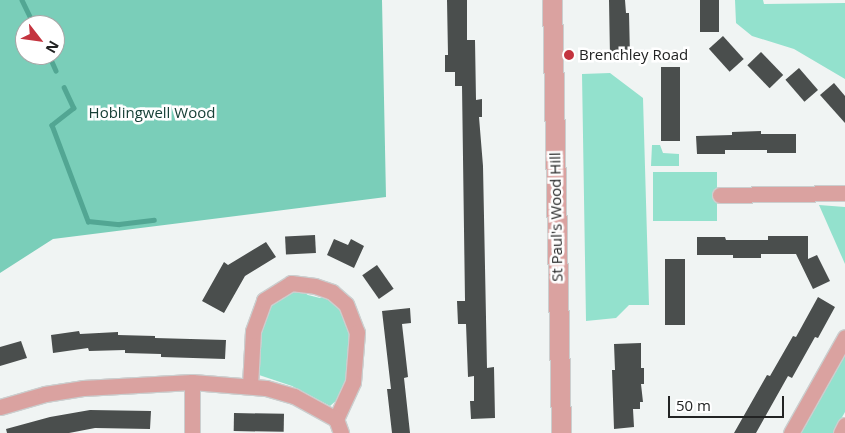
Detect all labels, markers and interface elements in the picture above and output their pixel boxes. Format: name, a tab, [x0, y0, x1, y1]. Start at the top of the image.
north arrow	[15, 15, 65, 65]
text: N	[41, 38, 64, 57]
place label: Brenchley Road	[579, 46, 688, 64]
marker: Brenchley Road	[563, 49, 575, 61]
park label: Hoblingwell Wood	[89, 104, 215, 122]
street label: St Paul's Wood Hill	[546, 152, 566, 282]
scale bar	[670, 386, 786, 418]
text: 50 m	[676, 395, 711, 415]

